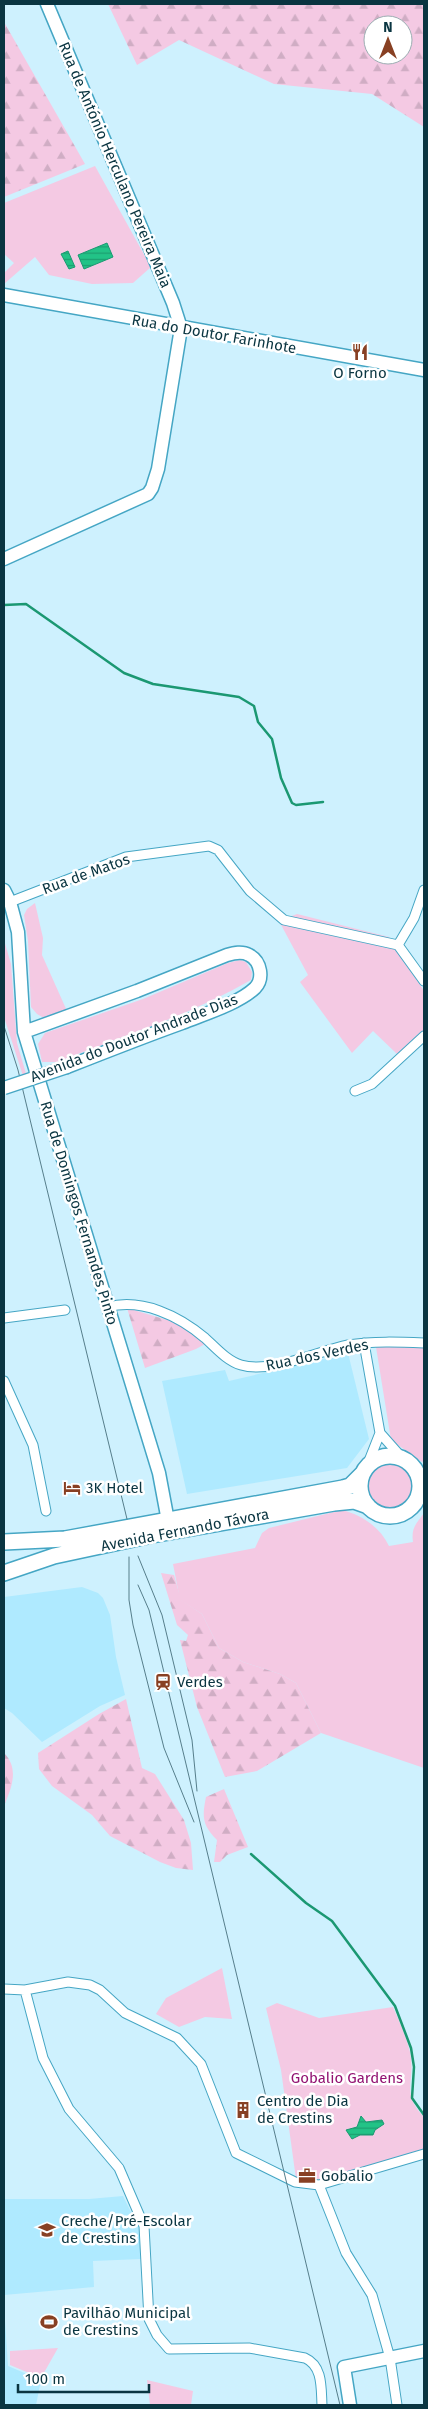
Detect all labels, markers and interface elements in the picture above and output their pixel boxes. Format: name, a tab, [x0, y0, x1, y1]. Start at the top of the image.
north arrow	[363, 15, 413, 65]
text: N	[383, 19, 393, 36]
street label: Rua de António Herculano Pereira Maia	[55, 39, 175, 291]
street label: Rua do Doutor Farinhote	[130, 311, 298, 357]
restaurant icon: O Forno	[350, 342, 370, 362]
place label: O Forno	[333, 364, 387, 382]
street label: Rua de Matos	[40, 850, 132, 898]
street label: Avenida do Doutor Andrade Dias	[28, 990, 240, 1086]
street label: Rua de Domingos Fernandes Pinto	[36, 1099, 122, 1327]
street label: Rua dos Verdes	[264, 1335, 370, 1375]
hotel icon: 3K Hotel	[62, 1478, 82, 1498]
place label: 3K Hotel	[86, 1479, 144, 1497]
street label: Avenida Fernando Távora	[99, 1505, 271, 1555]
station icon: Verdes	[153, 1672, 173, 1692]
place label: Verdes	[177, 1673, 223, 1691]
park label: Gobalio Gardens	[291, 2069, 403, 2087]
place label: Centro de Dia de Crestins	[257, 2092, 349, 2127]
building icon: Centro de Dia de Crestins	[233, 2100, 253, 2120]
office icon: Gobalio	[297, 2166, 317, 2186]
place label: Gobalio	[321, 2167, 373, 2185]
place label: Creche/Pré-Escolar de Crestins	[61, 2212, 192, 2247]
school or university icon: Creche/Pré-Escolar de Crestins	[37, 2220, 57, 2240]
place label: Pavilhão Municipal de Crestins	[63, 2304, 191, 2339]
sports icon: Pavilhão Municipal de Crestins	[39, 2312, 59, 2332]
scale bar	[18, 2362, 149, 2394]
text: 100 m	[25, 2370, 65, 2388]

